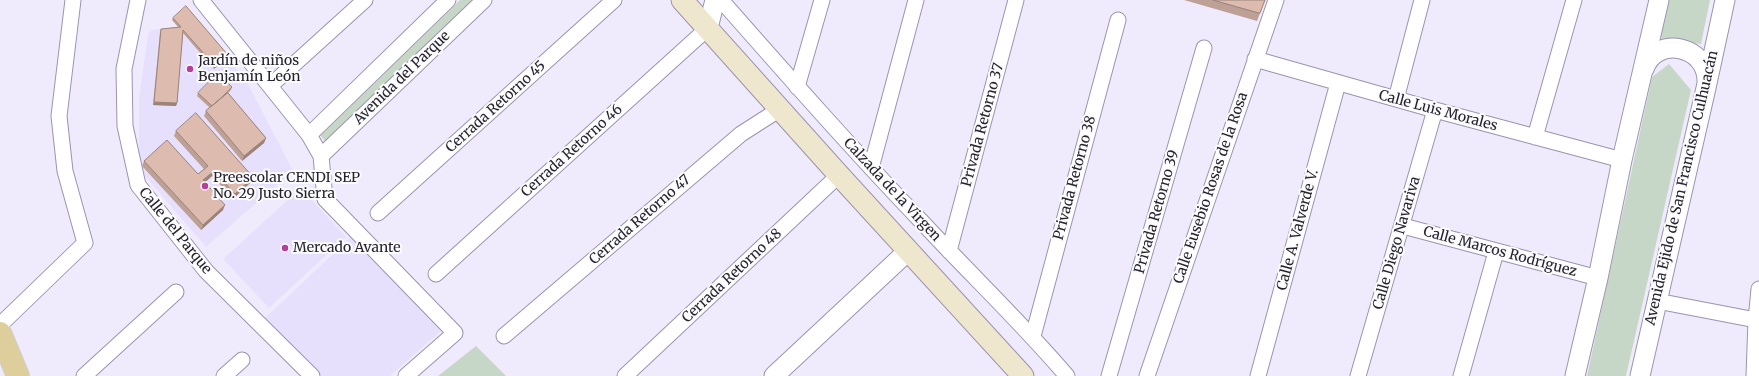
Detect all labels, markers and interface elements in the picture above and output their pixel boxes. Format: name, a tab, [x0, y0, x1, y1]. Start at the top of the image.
street label: Avenida del Parque	[350, 28, 454, 128]
street label: Avenida Ejido de San Francisco Culhuacán	[1642, 49, 1722, 327]
place label: Jardín de niños Benjamín León	[198, 53, 301, 86]
street label: Cerrada Retorno 45	[443, 58, 549, 156]
street label: Privada Retorno 37	[958, 61, 1008, 189]
marker: Jardín de niños Benjamín León	[185, 64, 195, 74]
street label: Calle Luis Morales	[1377, 87, 1499, 135]
street label: Calle Eusebio Rosas de la Rosa	[1170, 90, 1252, 286]
street label: Cerrada Retorno 46	[518, 101, 626, 201]
street label: Privada Retorno 38	[1050, 114, 1100, 242]
street label: Calzada de la Virgen	[840, 135, 944, 245]
street label: Privada Retorno 39	[1131, 148, 1183, 276]
street label: Calle A. Valverde V.	[1274, 168, 1322, 292]
place label: Preescolar CENDI SEP No. 29 Justo Sierra	[213, 170, 360, 202]
street label: Cerrada Retorno 47	[586, 172, 694, 268]
street label: Calle Diego Navariva	[1370, 175, 1424, 311]
marker: Preescolar CENDI SEP No. 29 Justo Sierra	[200, 181, 210, 191]
street label: Calle del Parque	[135, 184, 215, 278]
street label: Calle Marcos Rodríguez	[1421, 223, 1579, 281]
street label: Cerrada Retorno 48	[679, 226, 785, 326]
place label: Mercado Avante	[293, 240, 400, 256]
marker: Mercado Avante	[280, 243, 290, 253]

